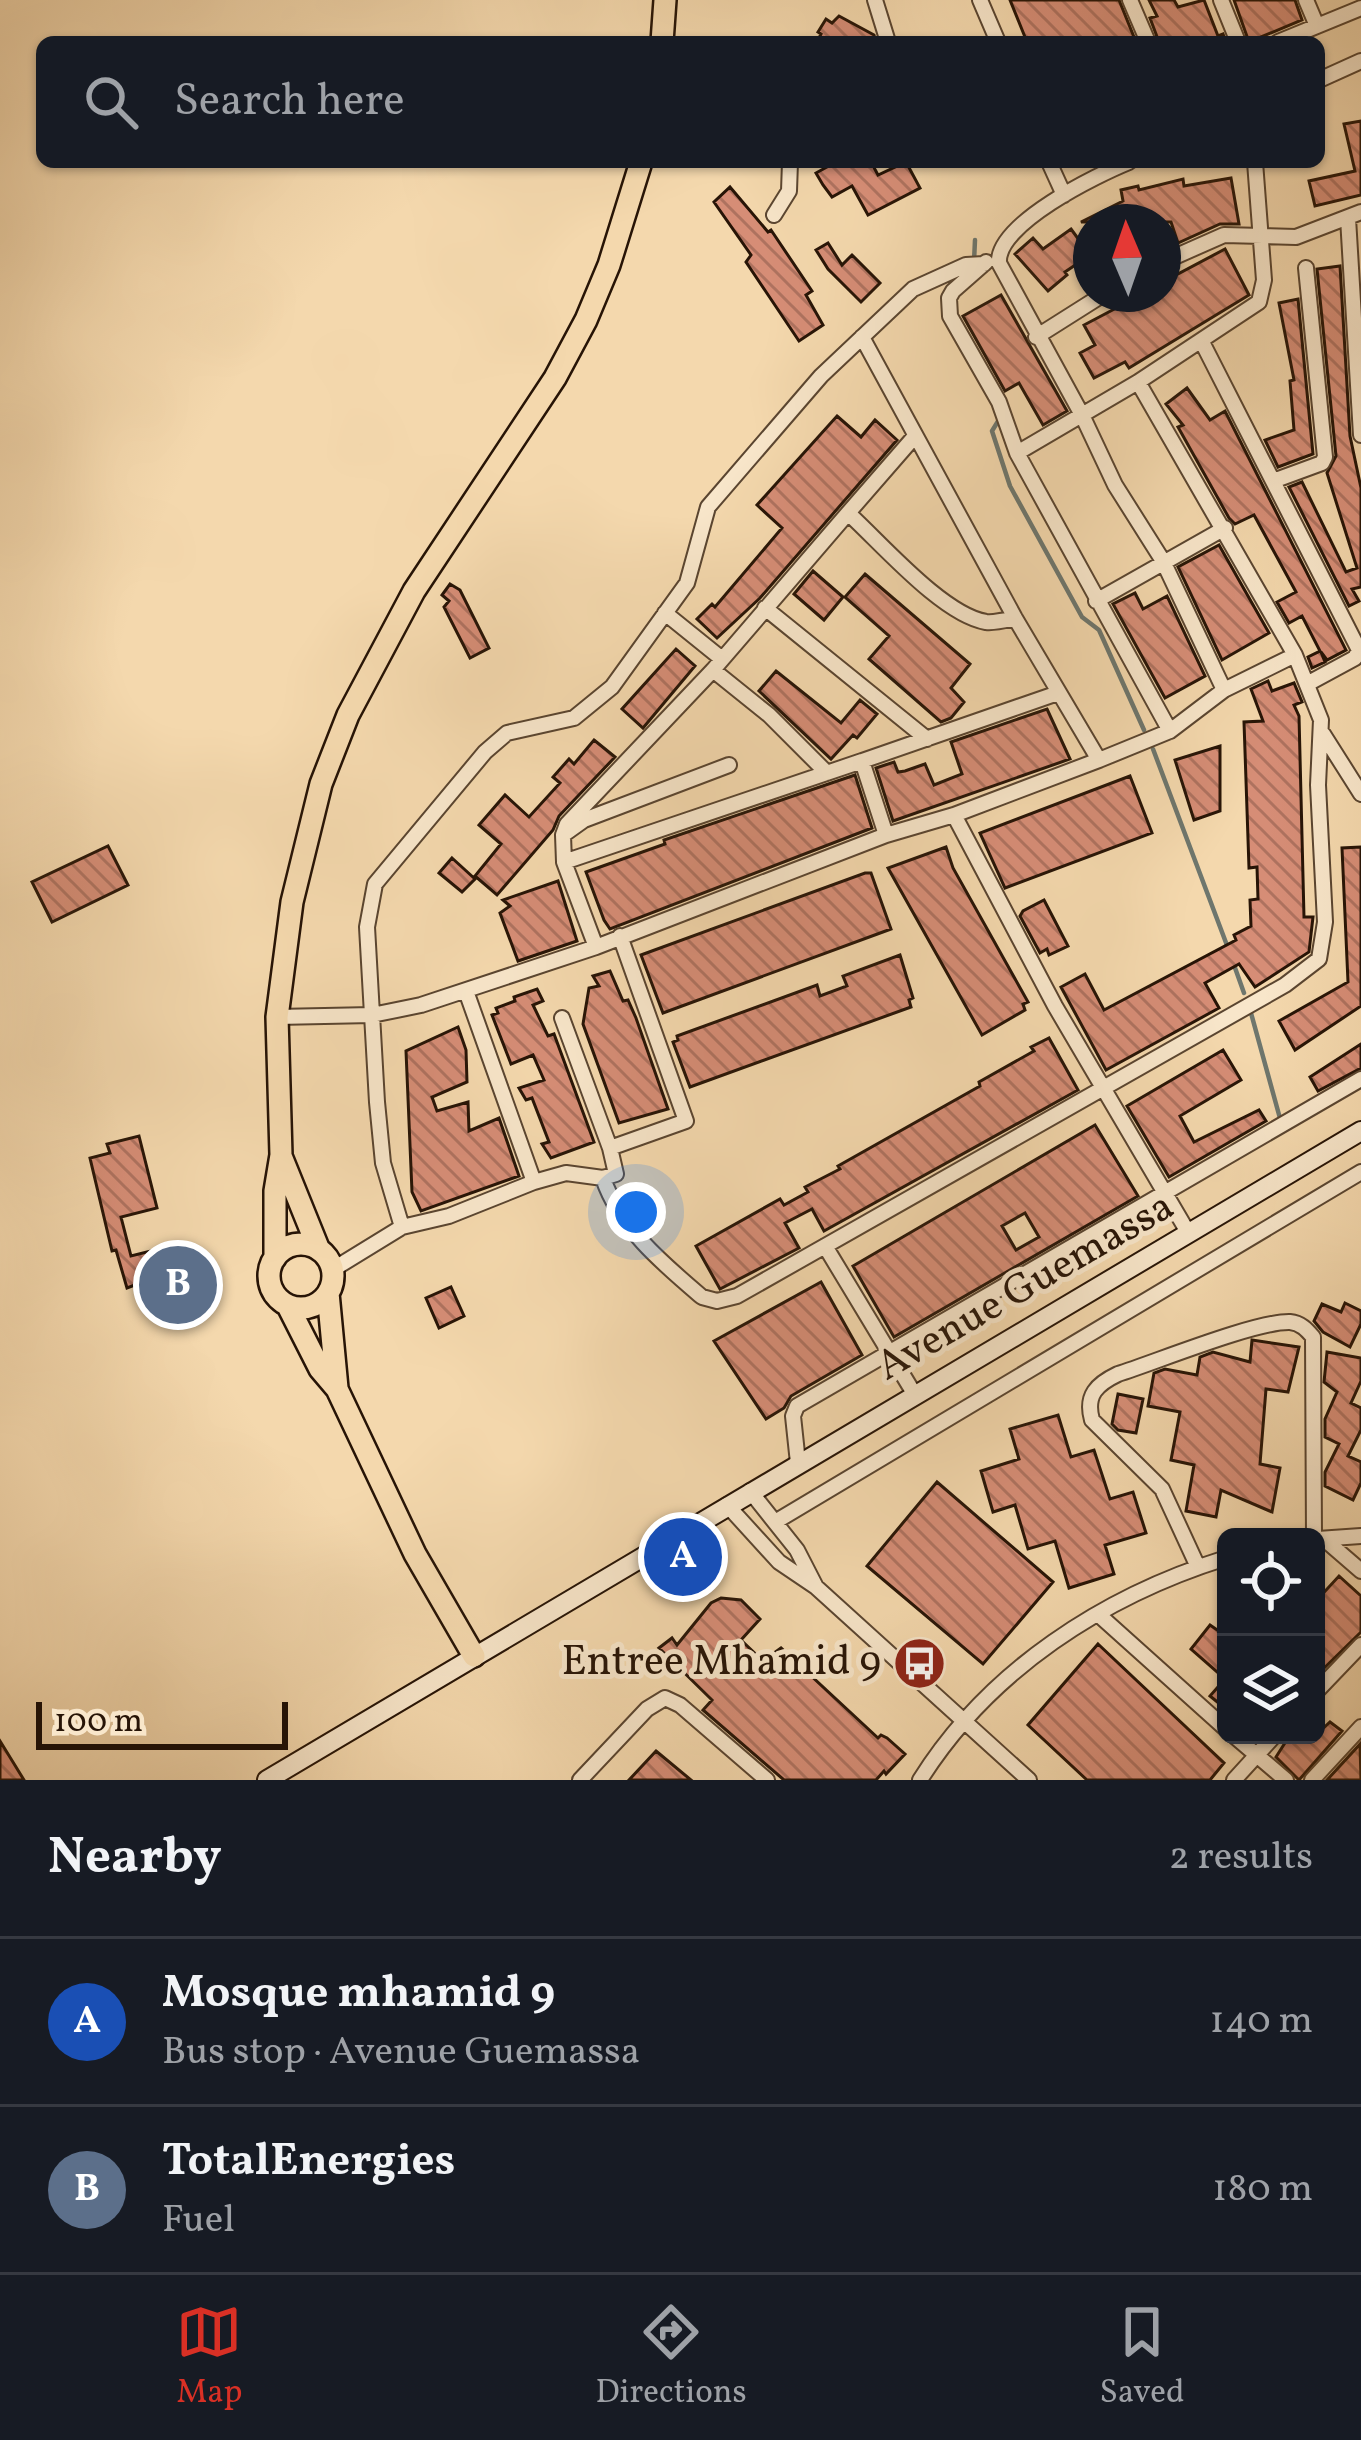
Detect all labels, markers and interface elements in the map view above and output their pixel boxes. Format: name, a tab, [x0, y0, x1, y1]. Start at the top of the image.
search box	[36, 36, 1325, 168]
icon: search	[78, 69, 144, 135]
text: Search here	[174, 71, 405, 134]
north arrow	[1073, 204, 1181, 312]
street label: Avenue Guemassa	[866, 1179, 1186, 1397]
your location	[606, 1182, 666, 1242]
pin: B	[139, 1240, 217, 1330]
pin: A	[644, 1512, 722, 1602]
map controls	[1217, 1528, 1325, 1744]
button: locate	[1217, 1528, 1325, 1636]
place label: Entree Mhamid 9	[561, 1634, 881, 1693]
bus stop icon: Entree Mhamid 9	[892, 1635, 948, 1691]
button: layers	[1217, 1636, 1325, 1744]
scale bar	[36, 1696, 288, 1749]
text: 100 m	[54, 1700, 143, 1746]
text: Nearby	[48, 1823, 222, 1894]
text: 2 results	[1169, 1831, 1313, 1885]
text: Mosque mhamid 9	[162, 1963, 555, 2026]
text: A	[73, 1995, 101, 2049]
text: 140 m	[1210, 1995, 1313, 2049]
text: Bus stop · Avenue Guemassa	[162, 2026, 640, 2080]
text: TotalEnergies	[162, 2131, 455, 2194]
text: B	[74, 2163, 100, 2217]
text: 180 m	[1212, 2163, 1313, 2217]
text: Fuel	[162, 2194, 235, 2248]
tab: Map	[176, 2299, 243, 2417]
tab: Directions	[595, 2299, 747, 2417]
tab: Saved	[1100, 2299, 1185, 2417]

